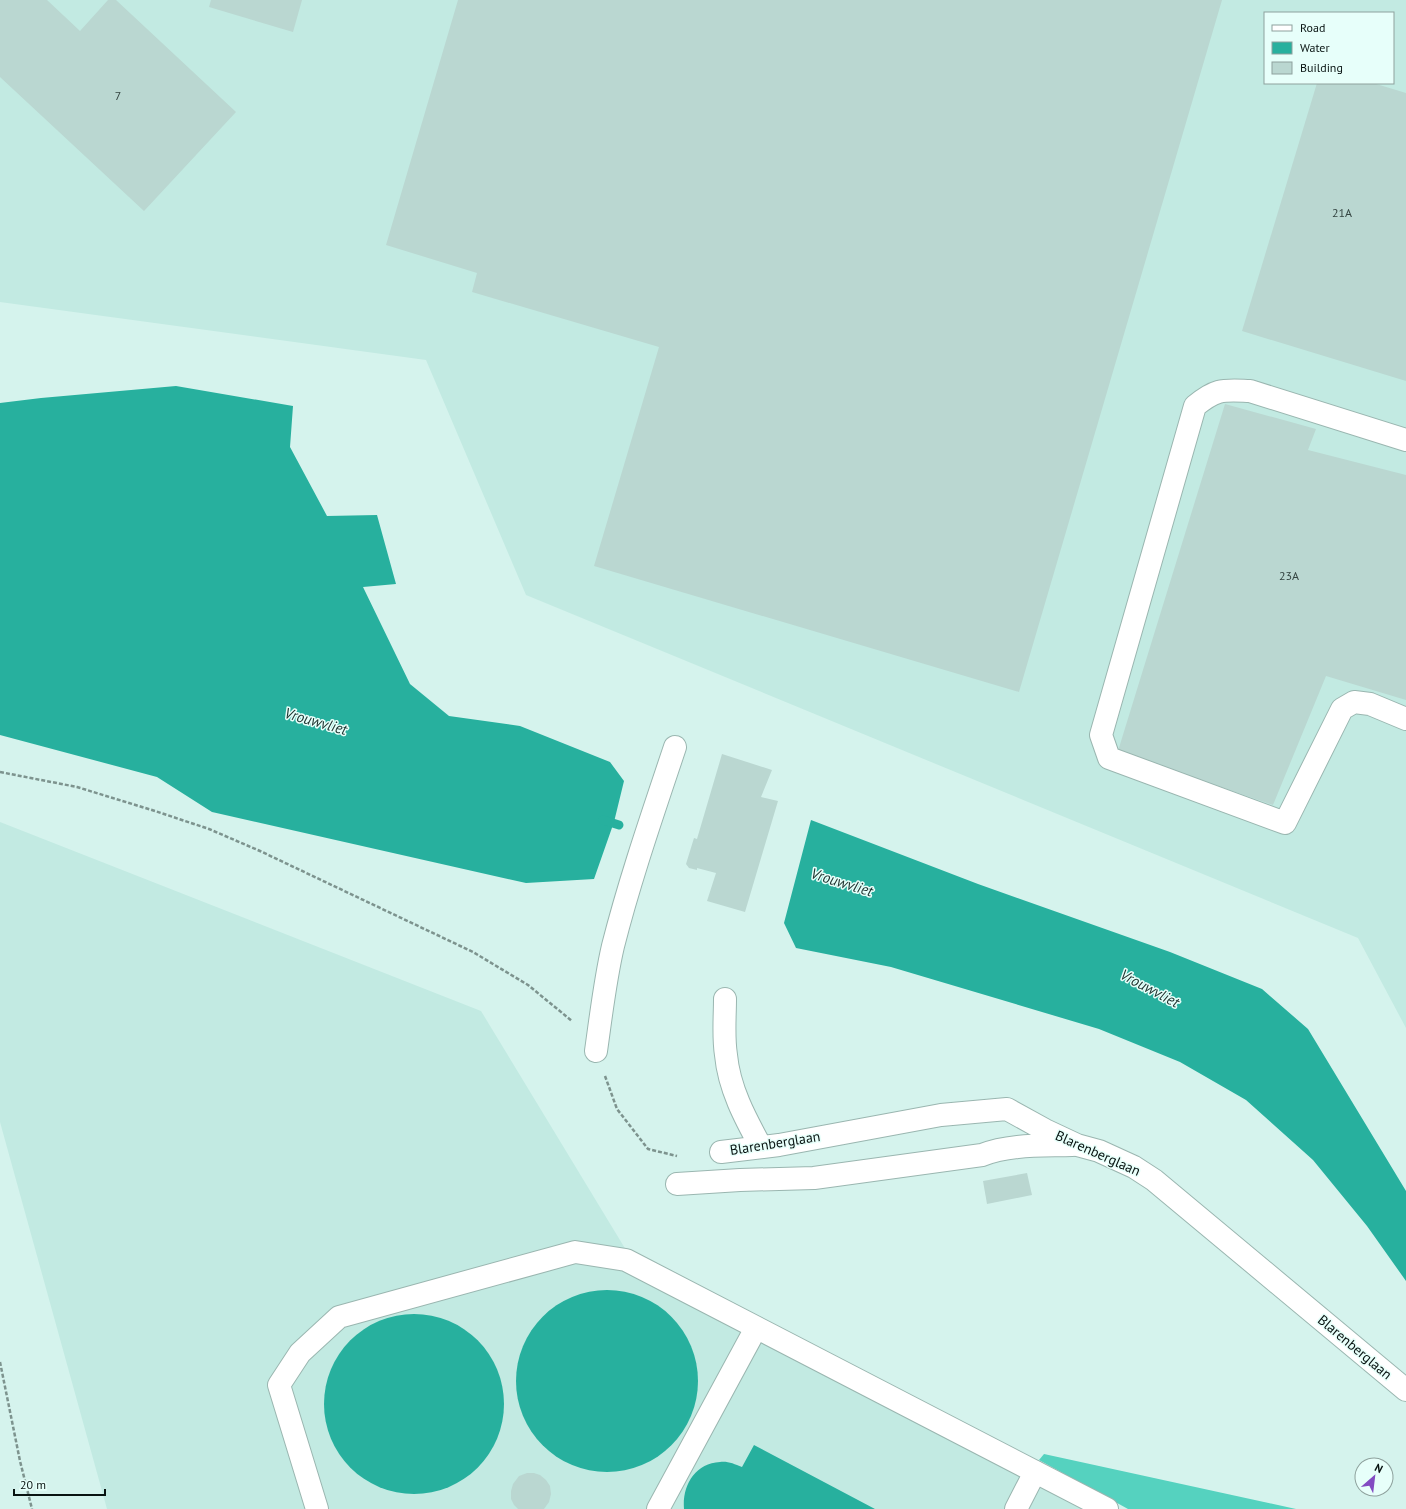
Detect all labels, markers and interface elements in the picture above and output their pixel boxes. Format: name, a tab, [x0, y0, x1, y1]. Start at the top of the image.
legend	[1264, 12, 1394, 84]
text: Road	[1300, 20, 1325, 35]
text: Water	[1300, 40, 1330, 55]
text: Building	[1300, 60, 1343, 75]
house number: 7	[115, 88, 121, 103]
house number: 21A	[1332, 205, 1352, 220]
house number: 23A	[1279, 568, 1299, 583]
water label: Vrouwvliet	[283, 703, 351, 739]
water label: Vrouwvliet	[809, 864, 877, 901]
water label: Vrouwvliet	[1117, 965, 1184, 1012]
street label: Blarenberglaan	[1053, 1126, 1143, 1180]
street label: Blarenberglaan	[728, 1127, 822, 1159]
street label: Blarenberglaan	[1314, 1311, 1396, 1383]
north arrow	[1354, 1457, 1394, 1497]
text: N	[1372, 1460, 1385, 1476]
scale bar	[14, 1471, 105, 1497]
text: 20 m	[20, 1477, 46, 1492]

